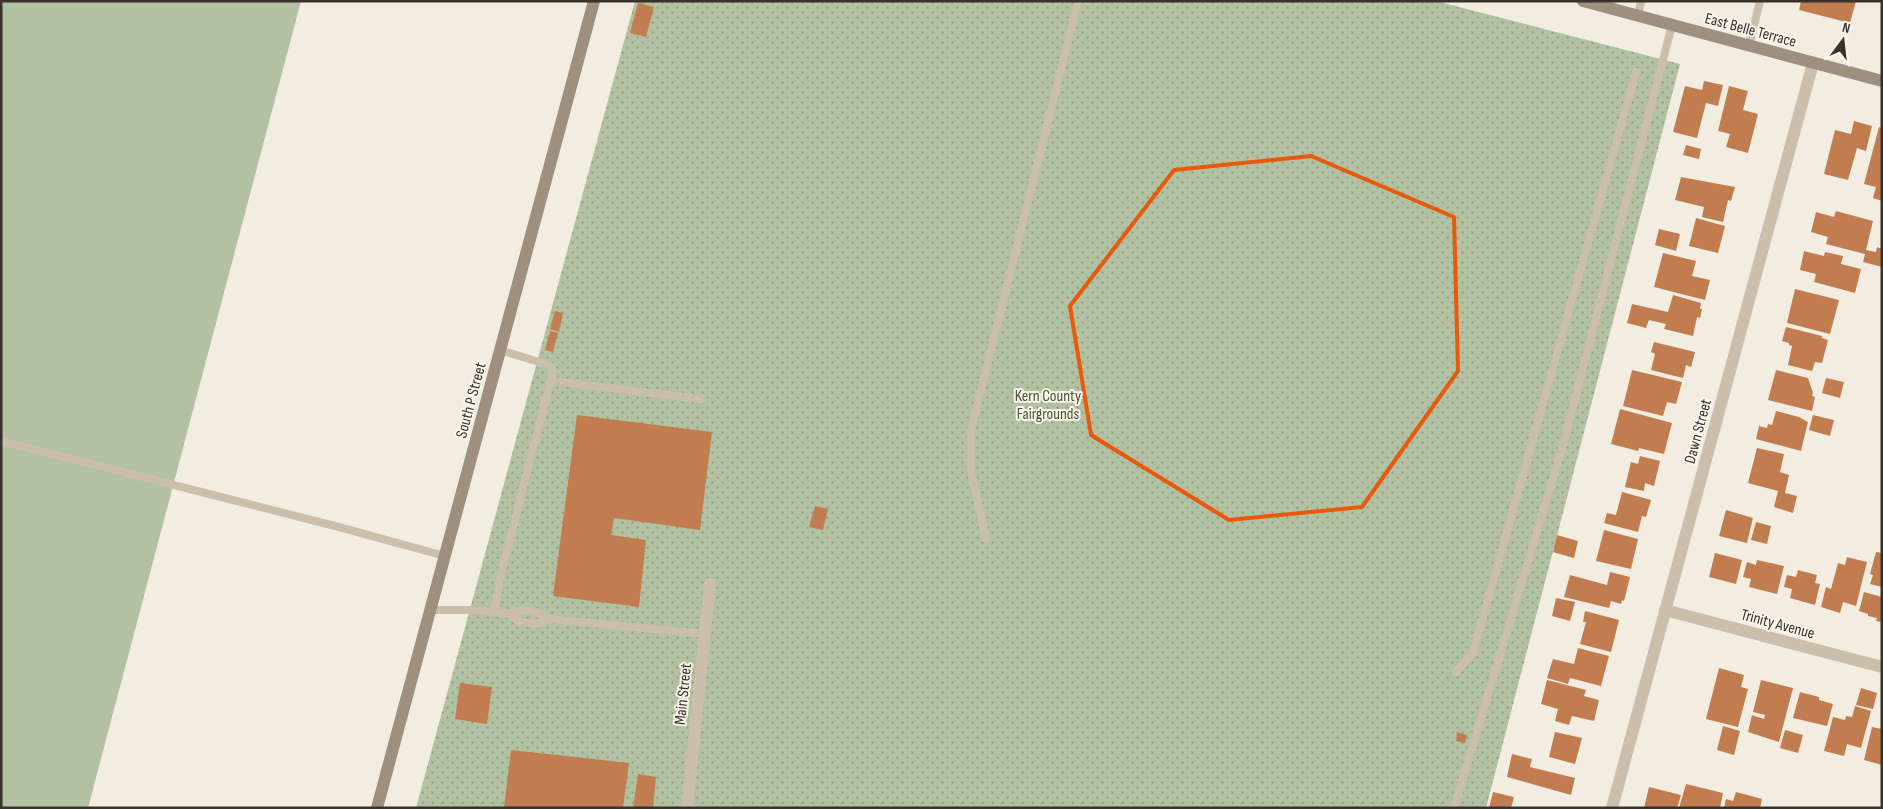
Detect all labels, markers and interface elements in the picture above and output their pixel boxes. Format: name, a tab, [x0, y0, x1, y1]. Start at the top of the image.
street label: East Belle Terrace	[1703, 9, 1798, 52]
north arrow	[1818, 15, 1868, 65]
text: N	[1840, 19, 1852, 37]
street label: South P Street	[452, 360, 491, 440]
park label: Kern County Fairgrounds	[1015, 387, 1081, 424]
street label: Dawn Street	[1681, 397, 1716, 466]
street label: Trinity Avenue	[1739, 606, 1817, 643]
street label: Main Street	[671, 662, 696, 726]

